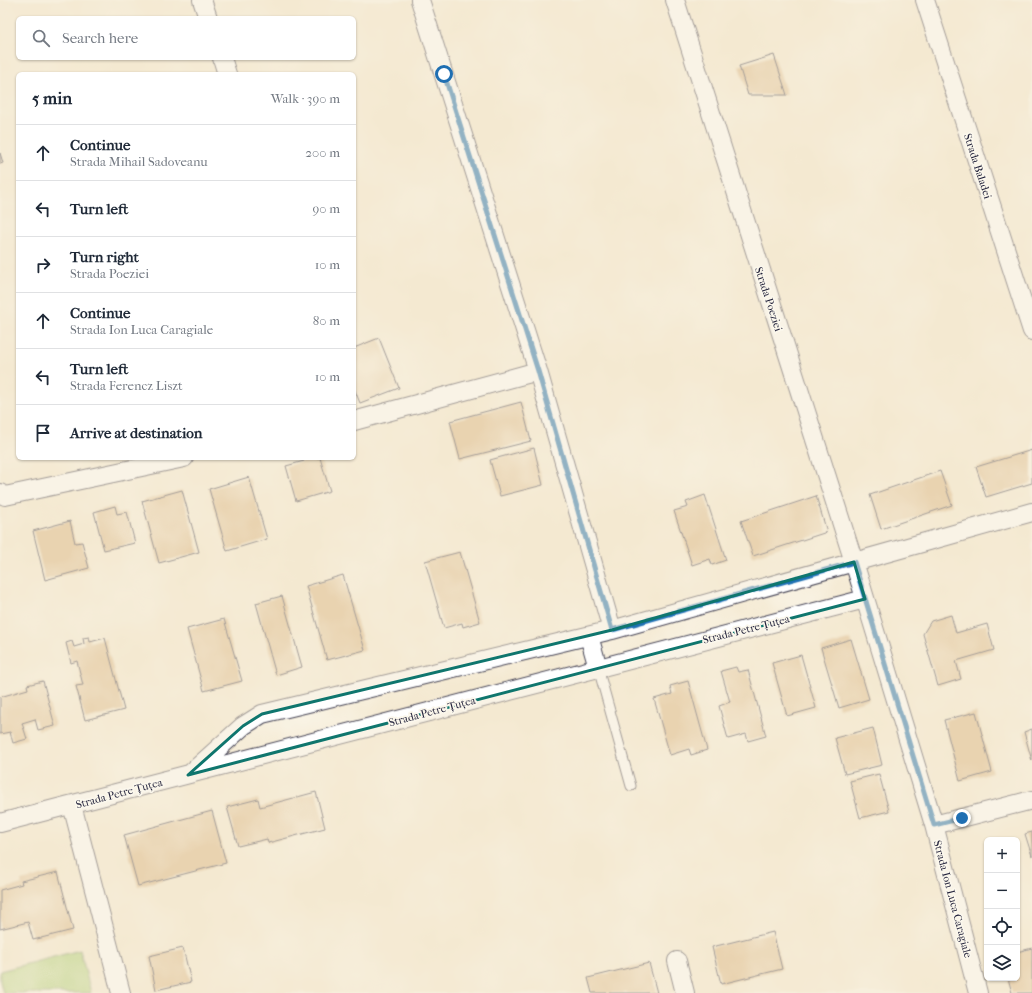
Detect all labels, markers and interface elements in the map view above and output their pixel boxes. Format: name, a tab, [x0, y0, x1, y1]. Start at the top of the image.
search box	[16, 16, 356, 60]
icon: search	[30, 27, 52, 49]
text: Search here	[62, 29, 138, 47]
route start	[435, 65, 453, 83]
text: 5 min	[32, 88, 72, 108]
text: Walk · 390 m	[271, 91, 340, 106]
street label: Strada Baladei	[961, 132, 994, 201]
text: Continue	[70, 136, 130, 154]
icon: ahead	[32, 142, 54, 164]
text: 200 m	[305, 145, 340, 160]
text: Strada Mihail Sadoveanu	[70, 154, 208, 169]
icon: left	[32, 198, 54, 220]
text: Turn left	[70, 200, 128, 218]
text: 90 m	[312, 201, 340, 216]
text: Turn right	[70, 248, 139, 266]
icon: right	[32, 254, 54, 276]
text: 10 m	[315, 257, 340, 272]
street label: Strada Poeziei	[752, 265, 785, 334]
text: Strada Poeziei	[70, 266, 149, 281]
text: Continue	[70, 304, 130, 322]
icon: ahead	[32, 310, 54, 332]
text: 80 m	[313, 313, 340, 328]
text: Strada Ion Luca Caragiale	[70, 322, 213, 337]
text: Turn left	[70, 360, 128, 378]
icon: left	[32, 366, 54, 388]
text: 10 m	[315, 369, 340, 384]
text: Strada Ferencz Liszt	[70, 378, 183, 393]
icon: arrive	[32, 422, 54, 444]
text: Arrive at destination	[70, 424, 202, 442]
street label: Strada Petre Țuțea	[701, 612, 792, 647]
street label: Strada Petre Țuțea	[387, 693, 478, 729]
street label: Strada Petre Țuțea	[74, 775, 165, 811]
route end	[953, 809, 971, 827]
map controls	[984, 837, 1020, 981]
button: +	[984, 837, 1020, 873]
street label: Strada Ion Luca Caragiale	[931, 839, 975, 960]
button: −	[984, 873, 1020, 909]
button: locate	[984, 909, 1020, 945]
button: layers	[984, 945, 1020, 981]

